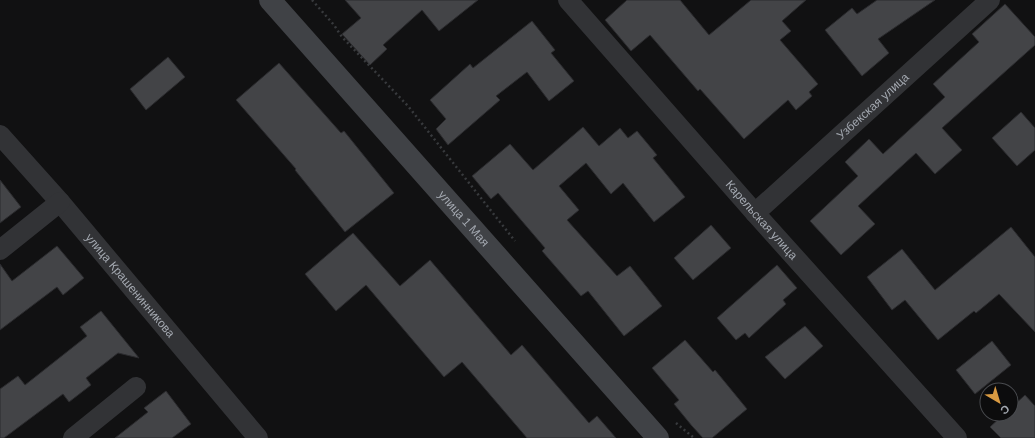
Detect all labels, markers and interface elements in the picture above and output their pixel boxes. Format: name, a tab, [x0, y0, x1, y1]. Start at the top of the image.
street label: Узбекская улица	[834, 70, 912, 142]
street label: Карельская улица	[723, 178, 801, 263]
street label: улица 1 Мая	[435, 188, 492, 249]
street label: улица Крашенинникова	[83, 231, 178, 341]
north arrow	[979, 382, 1019, 422]
text: С	[998, 403, 1012, 417]

